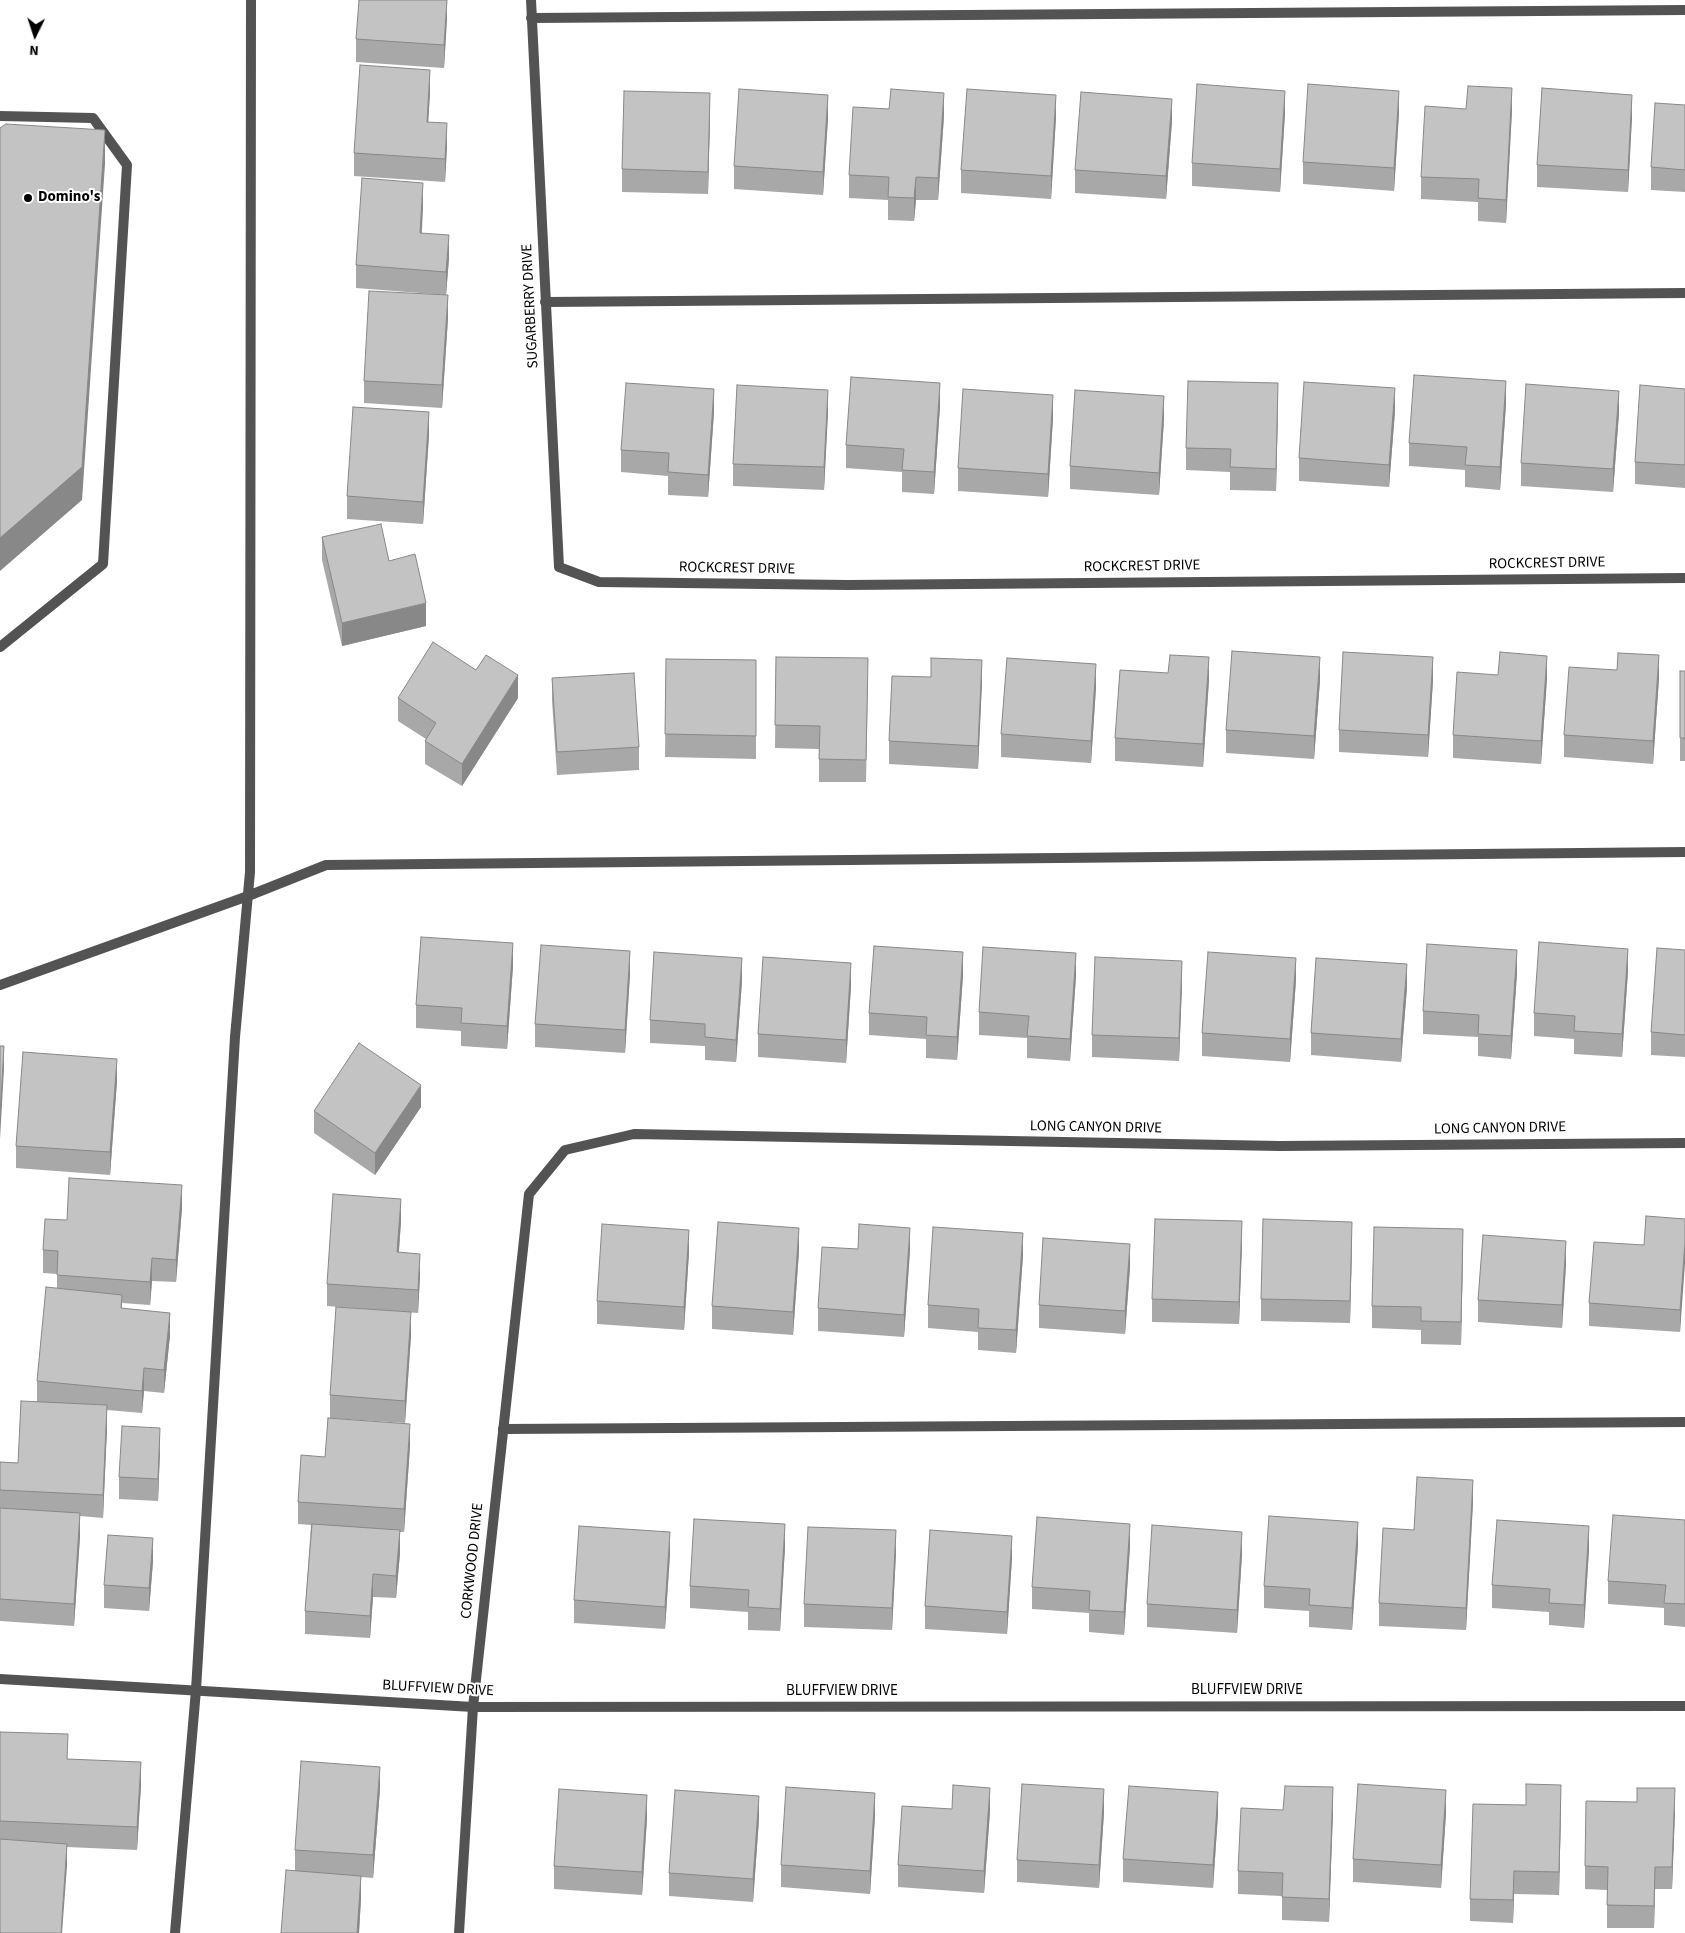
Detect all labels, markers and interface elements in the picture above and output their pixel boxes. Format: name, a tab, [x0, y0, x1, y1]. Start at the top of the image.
north arrow	[10, 10, 60, 60]
text: N	[29, 40, 39, 60]
place label: Domino's	[38, 189, 100, 207]
marker: Domino's	[22, 192, 34, 204]
street label: SUGARBERRY DRIVE	[519, 243, 543, 369]
street label: ROCKCREST DRIVE	[1489, 554, 1605, 574]
street label: ROCKCREST DRIVE	[1084, 557, 1200, 577]
street label: ROCKCREST DRIVE	[679, 559, 795, 579]
street label: LONG CANYON DRIVE	[1030, 1118, 1162, 1138]
street label: LONG CANYON DRIVE	[1434, 1119, 1566, 1139]
street label: CORKWOOD DRIVE	[458, 1502, 488, 1620]
street label: BLUFFVIEW DRIVE	[382, 1677, 494, 1701]
street label: BLUFFVIEW DRIVE	[1191, 1682, 1303, 1700]
street label: BLUFFVIEW DRIVE	[786, 1683, 898, 1701]

